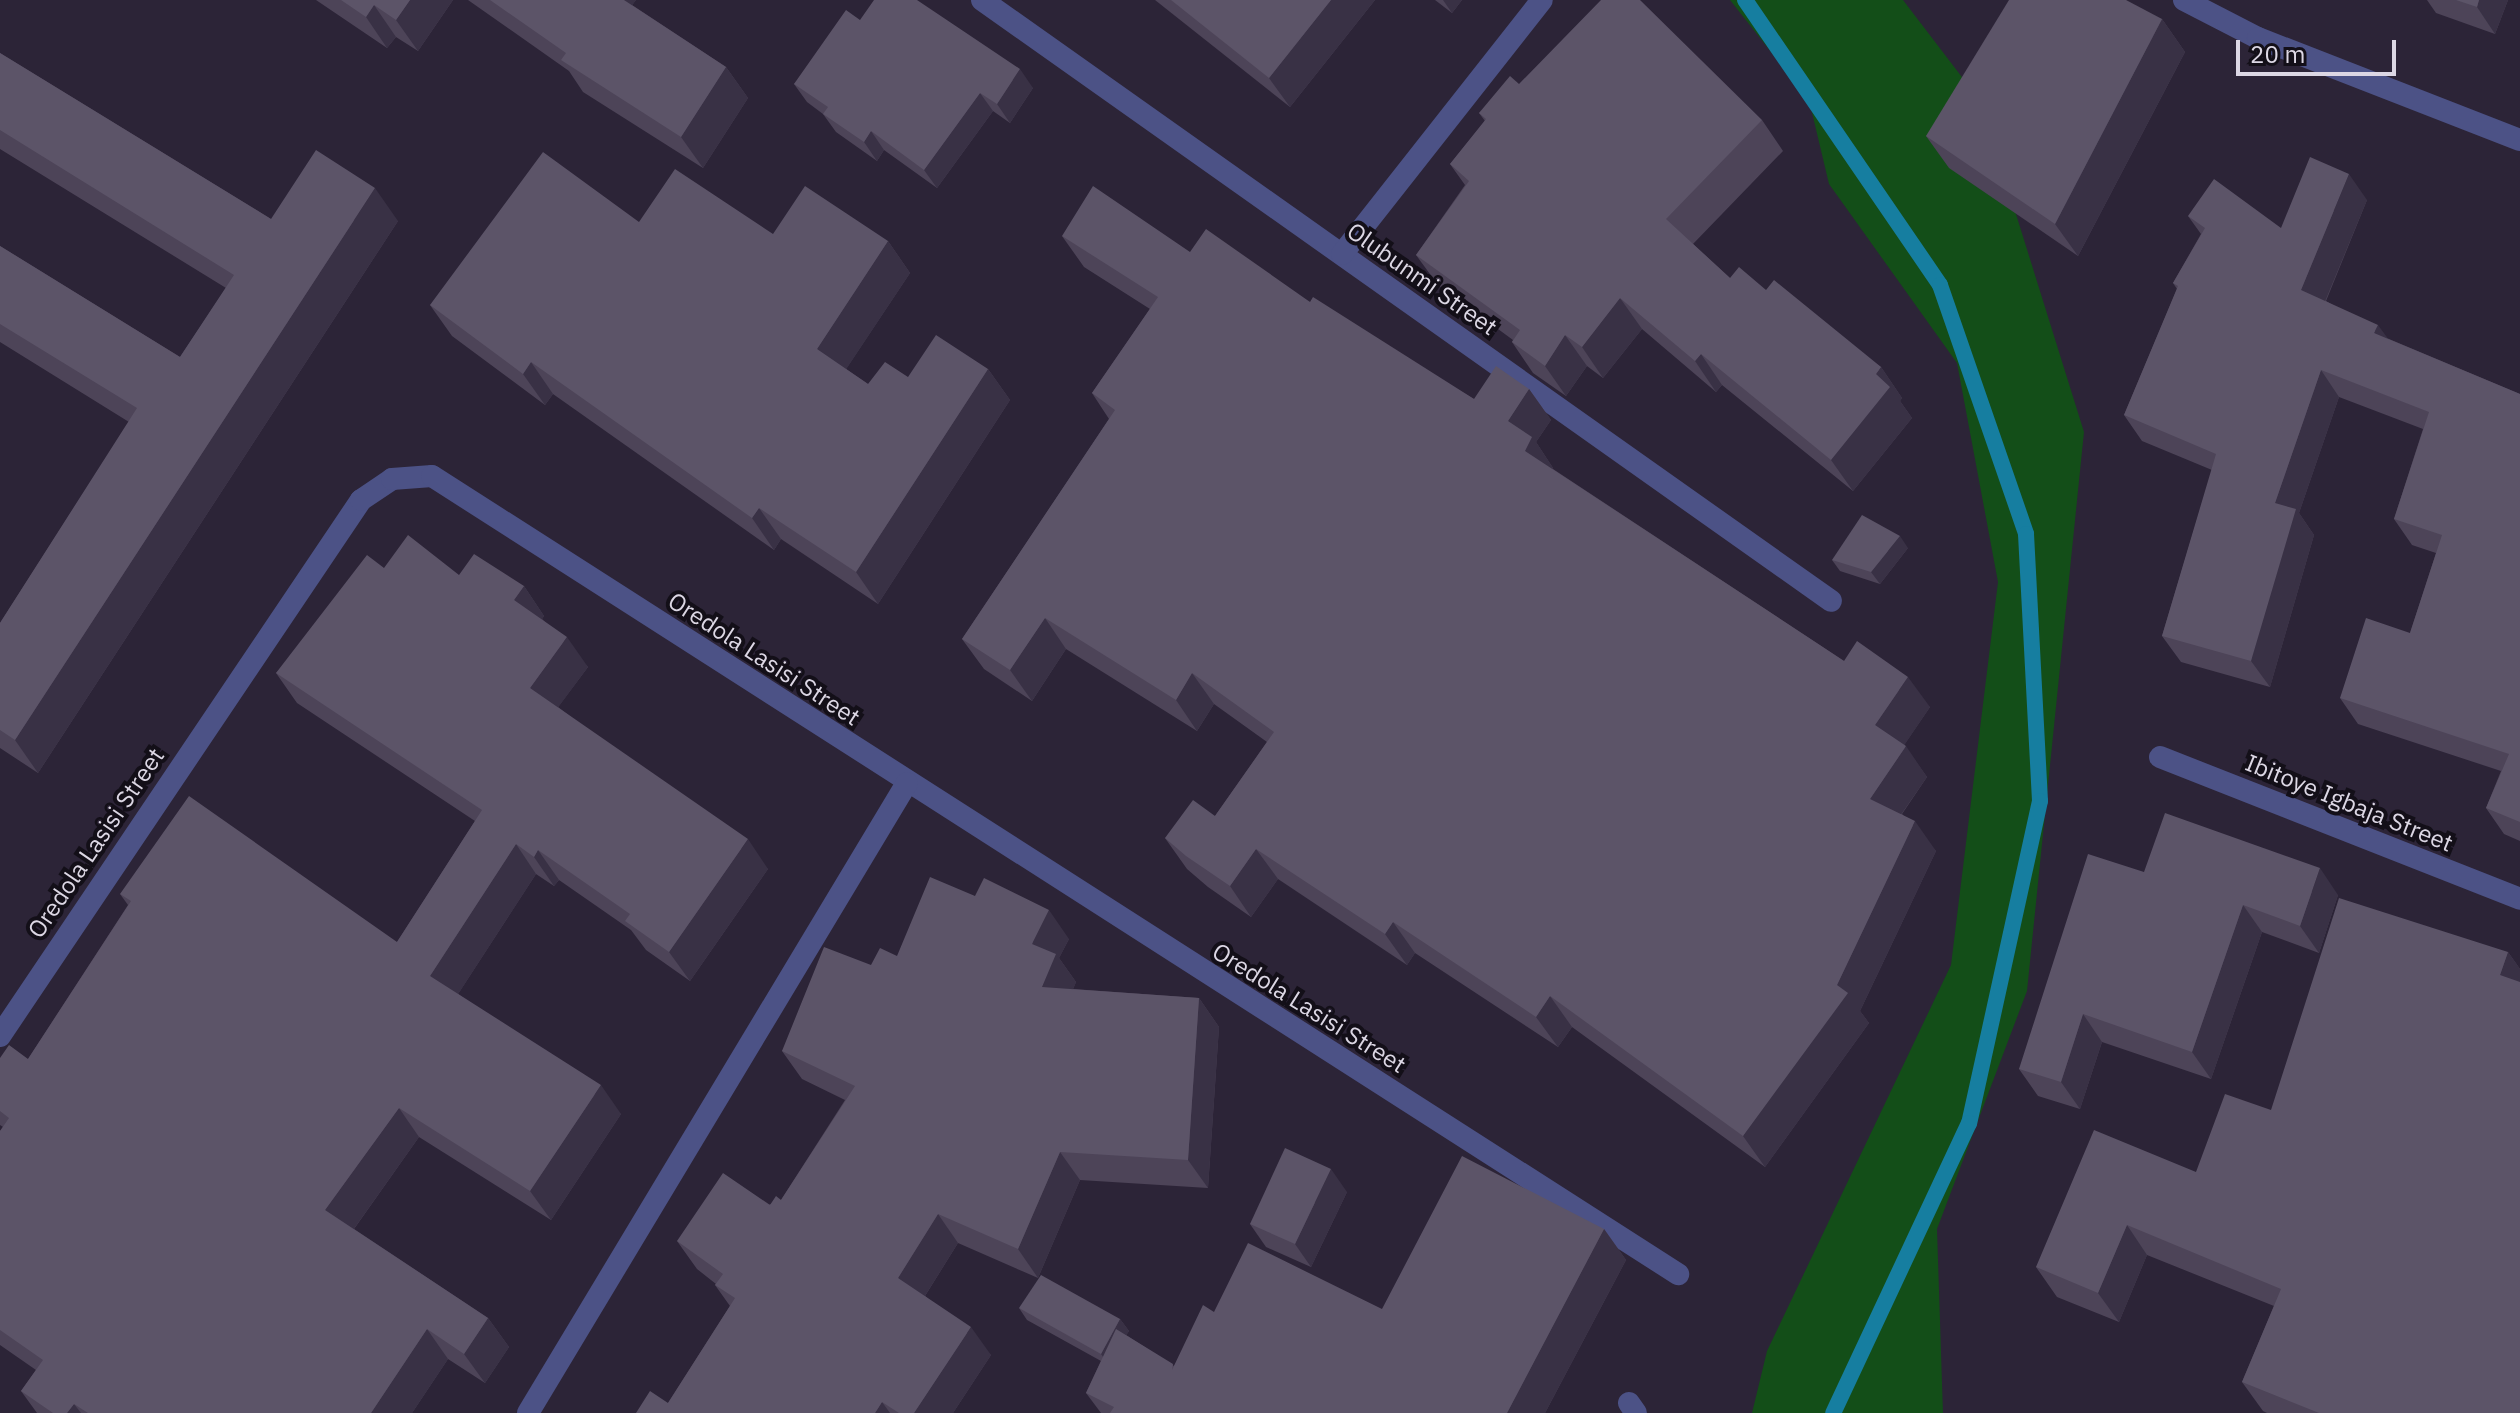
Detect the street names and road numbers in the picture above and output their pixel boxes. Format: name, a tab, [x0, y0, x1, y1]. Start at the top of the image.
street label: Olubunmi Street	[1341, 217, 1503, 341]
street label: Oredola Lasisi Street	[663, 586, 865, 732]
street label: Oredola Lasisi Street	[22, 743, 170, 943]
street label: Ibitoye Igbaja Street	[2241, 748, 2457, 858]
street label: Oredola Lasisi Street	[1207, 937, 1411, 1079]

